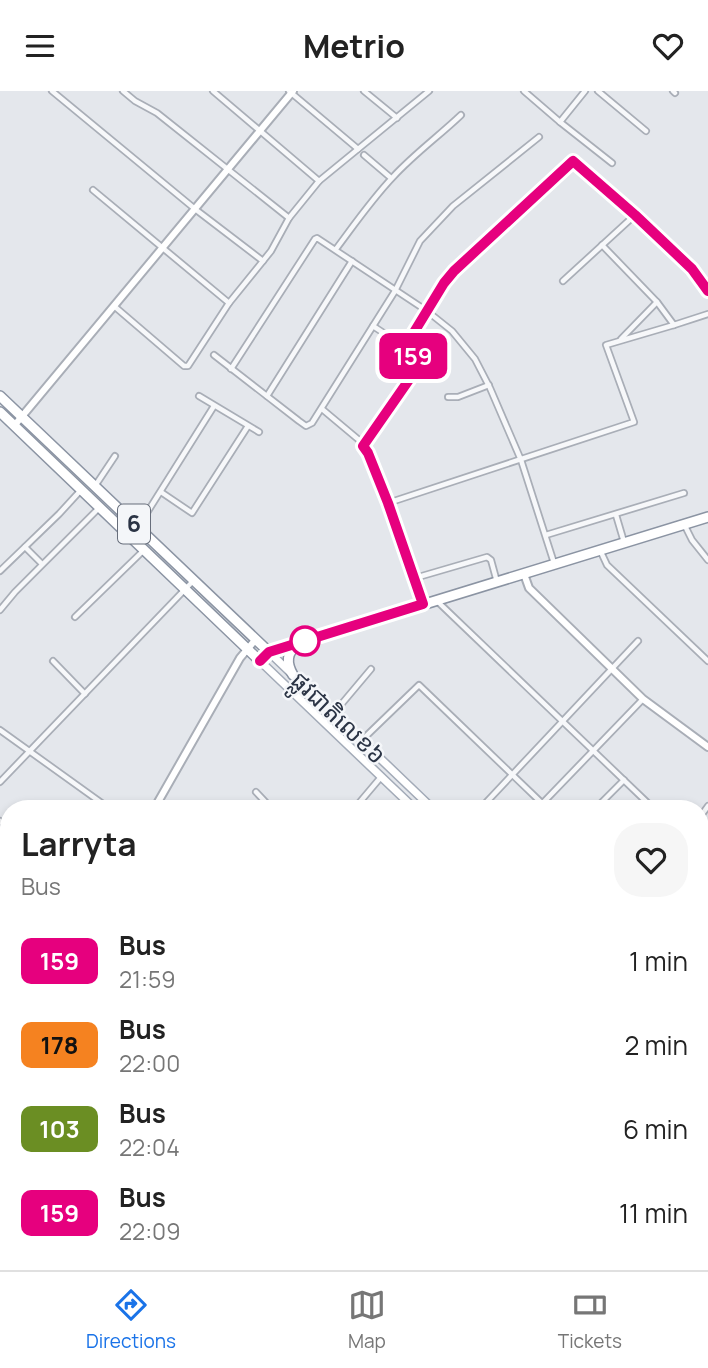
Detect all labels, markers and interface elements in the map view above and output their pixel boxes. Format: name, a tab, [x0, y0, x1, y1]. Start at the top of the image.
text: Metrio	[303, 24, 405, 68]
icon: menu	[21, 27, 59, 65]
icon: heart	[649, 27, 687, 65]
line badge: 159	[373, 333, 453, 379]
text: 159	[393, 339, 433, 372]
road number: 6	[118, 505, 150, 543]
unlabelled marker	[290, 626, 320, 656]
street label: ផ្លូវជាតិលេខ៦	[279, 663, 394, 776]
text: Larryta	[21, 821, 136, 866]
button: heart	[614, 823, 688, 897]
text: Bus	[21, 870, 61, 902]
text: Bus	[119, 927, 166, 963]
text: 1 min	[629, 943, 688, 979]
text: 159	[40, 944, 79, 977]
text: 21:59	[119, 963, 176, 995]
text: Bus	[119, 1011, 166, 1047]
text: 2 min	[624, 1027, 688, 1063]
text: 178	[40, 1028, 79, 1061]
text: 22:00	[119, 1047, 180, 1079]
text: Bus	[119, 1095, 166, 1131]
text: 6 min	[623, 1111, 688, 1147]
text: 103	[39, 1112, 80, 1145]
text: 22:04	[119, 1131, 180, 1163]
text: Bus	[119, 1179, 166, 1215]
text: 11 min	[619, 1195, 688, 1231]
text: 159	[40, 1196, 79, 1229]
text: 22:09	[119, 1215, 180, 1247]
tab: Directions	[86, 1286, 176, 1354]
tab: Map	[348, 1286, 386, 1354]
tab: Tickets	[558, 1286, 622, 1354]

